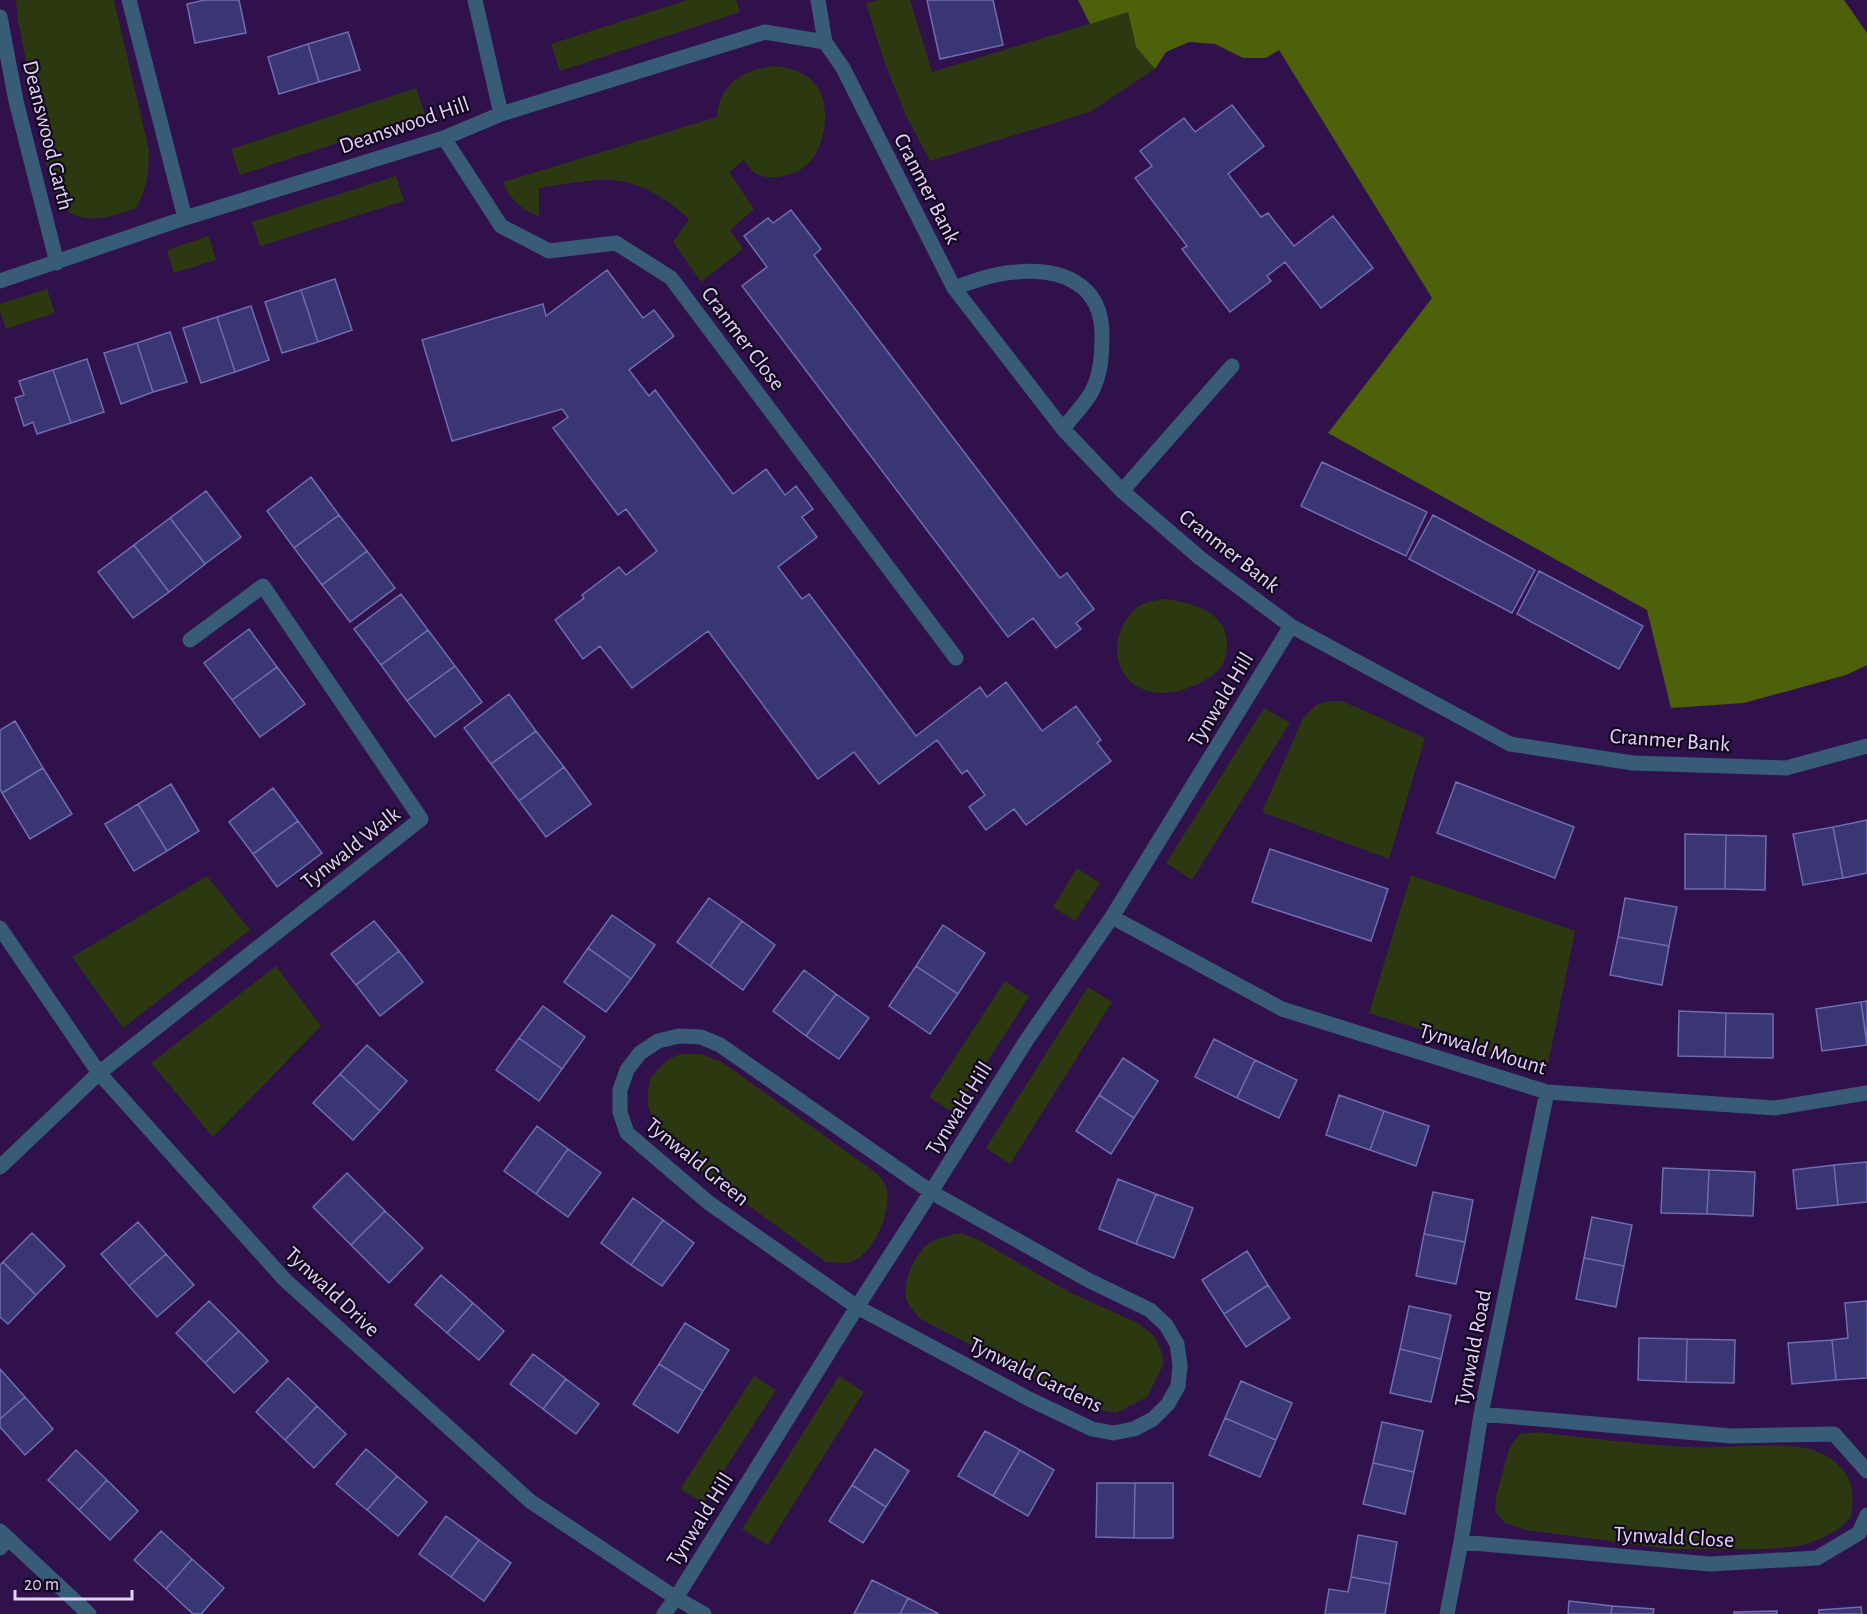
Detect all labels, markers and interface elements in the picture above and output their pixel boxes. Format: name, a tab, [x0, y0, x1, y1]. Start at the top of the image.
street label: Deanswood Garth	[19, 58, 77, 212]
street label: Deanswood Hill	[336, 92, 472, 158]
street label: Cranmer Bank	[890, 130, 964, 247]
street label: Cranmer Close	[697, 283, 789, 395]
street label: Cranmer Bank	[1175, 505, 1284, 597]
street label: Tynwald Hill	[1184, 648, 1258, 751]
street label: Cranmer Bank	[1609, 725, 1731, 755]
street label: Tynwald Walk	[297, 803, 404, 893]
street label: Tynwald Mount	[1416, 1019, 1549, 1079]
street label: Tynwald Hill	[921, 1058, 996, 1159]
street label: Tynwald Green	[641, 1114, 753, 1210]
street label: Tynwald Drive	[281, 1243, 384, 1341]
street label: Tynwald Road	[1451, 1288, 1495, 1408]
street label: Tynwald Gardens	[965, 1333, 1106, 1417]
street label: Tynwald Hill	[662, 1469, 737, 1570]
street label: Tynwald Close	[1613, 1523, 1735, 1551]
scale bar	[15, 1563, 132, 1601]
text: 20 m	[24, 1576, 59, 1594]

